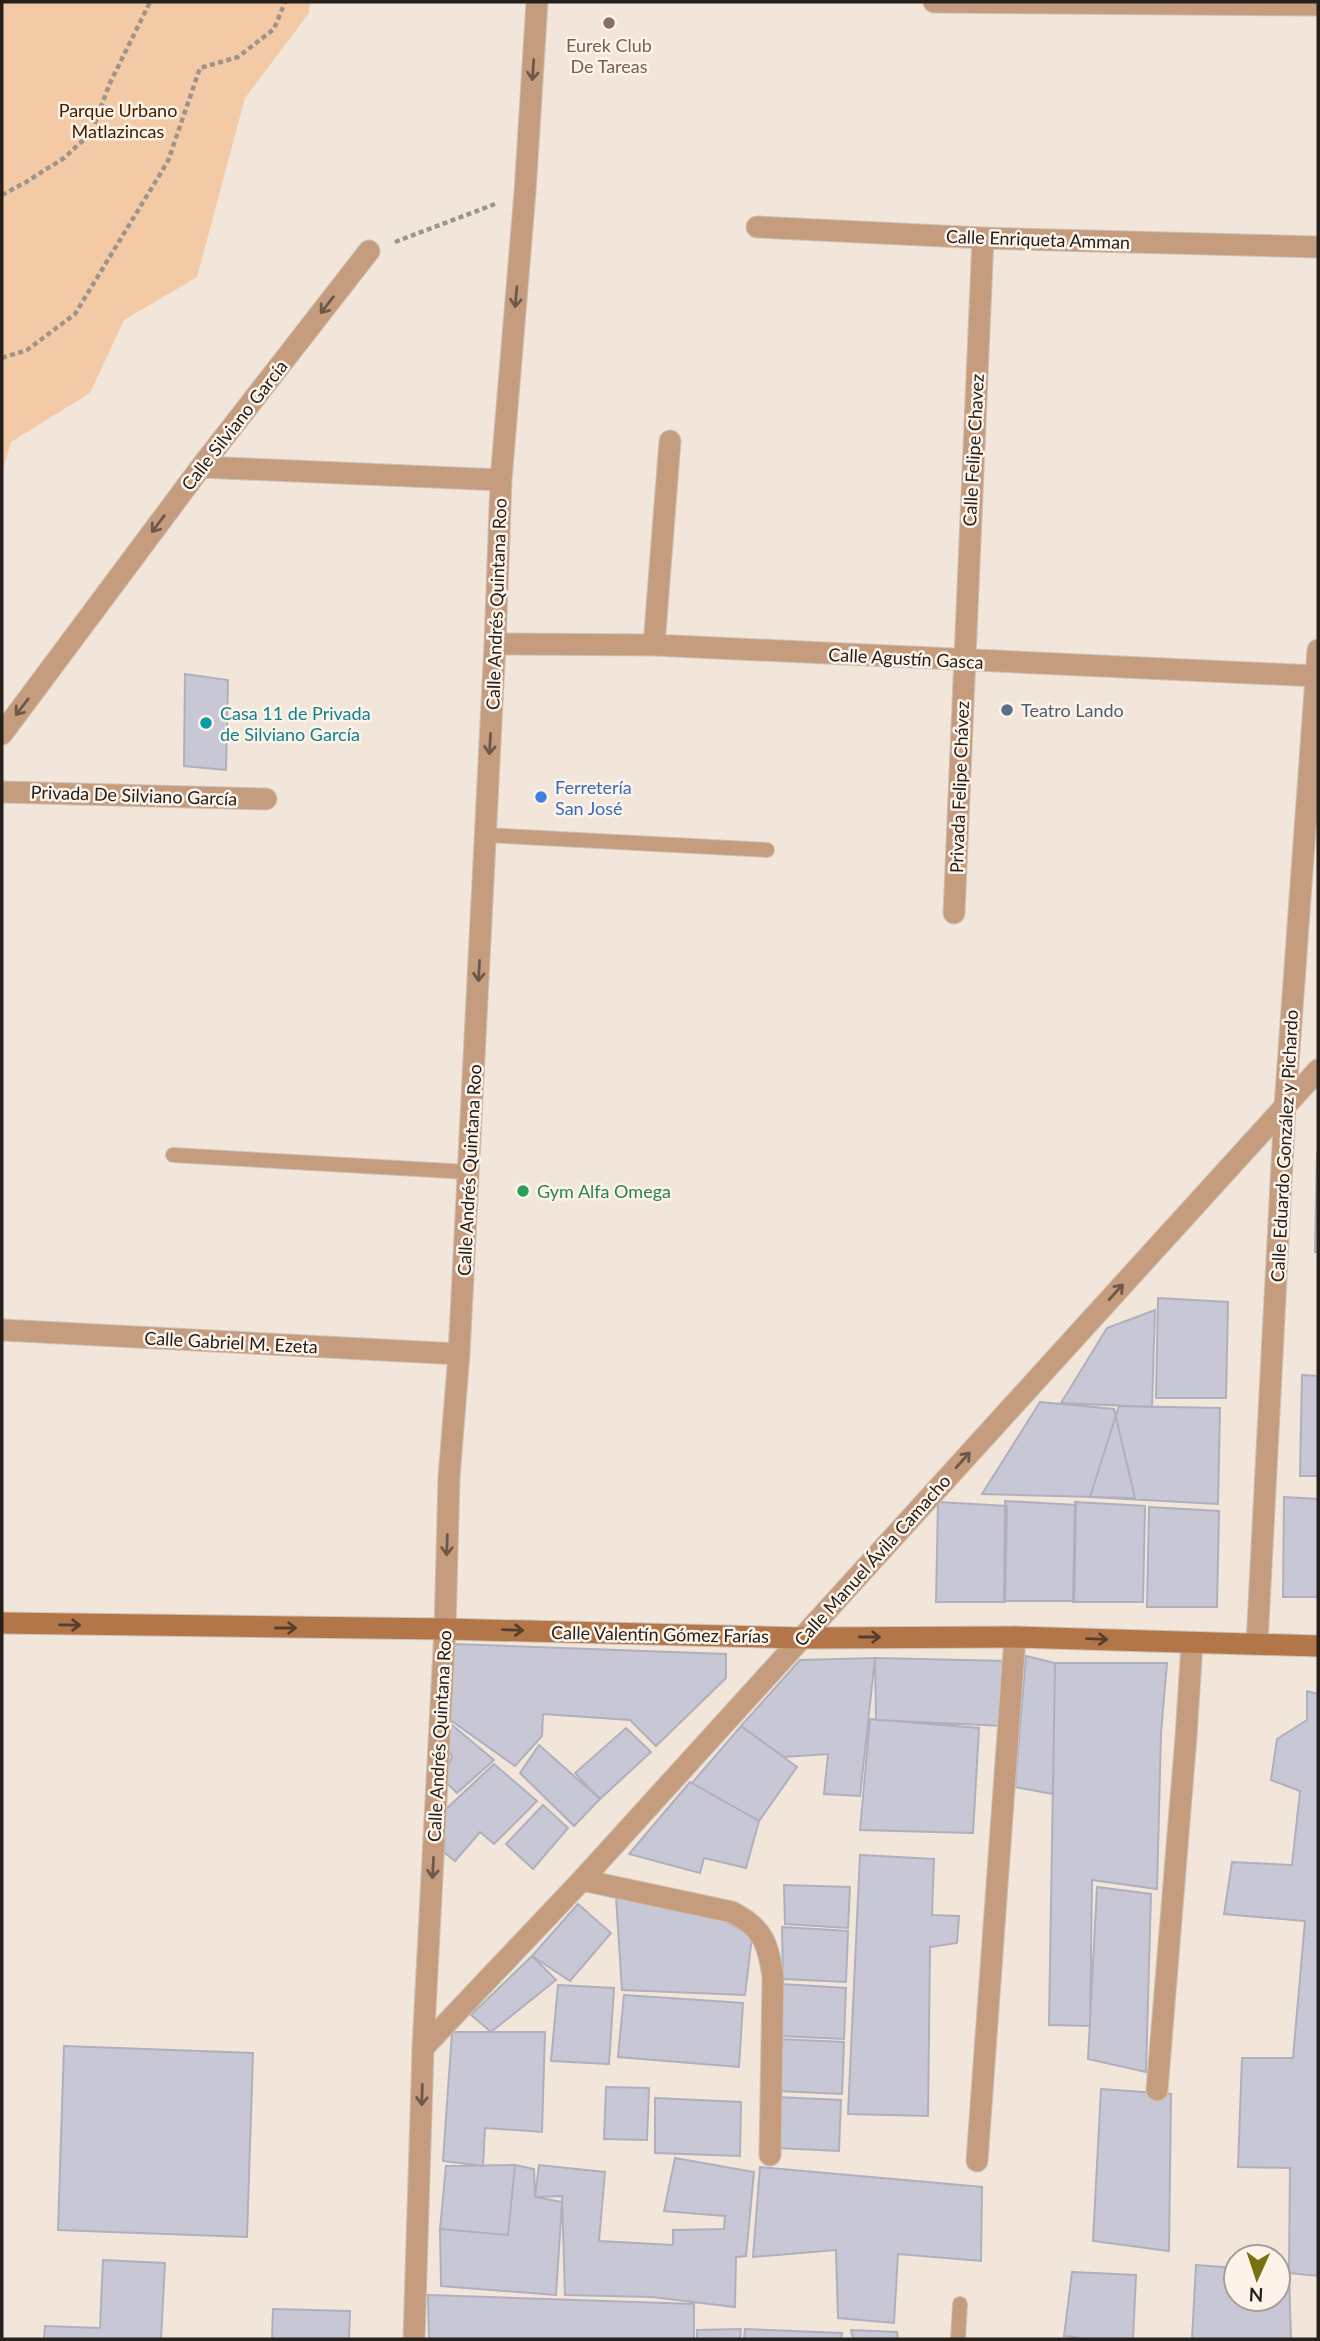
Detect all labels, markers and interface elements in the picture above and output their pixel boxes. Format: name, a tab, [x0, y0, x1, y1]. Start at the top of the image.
marker: Eurek Club De Tareas	[601, 15, 617, 31]
place label: Eurek Club De Tareas	[566, 34, 652, 77]
one-way arrow	[526, 58, 539, 81]
park label: Parque Urbano Matlazincas	[59, 99, 177, 142]
street label: Calle Enriqueta Amman	[945, 225, 1131, 253]
one-way arrow	[509, 285, 522, 308]
one-way arrow	[320, 296, 335, 314]
street label: Calle Silviano García	[176, 355, 292, 495]
street label: Calle Felipe Chavez	[958, 373, 988, 527]
street label: Calle Andrés Quintana Roo	[481, 498, 511, 710]
one-way arrow	[151, 514, 166, 533]
street label: Calle Agustín Gasca	[828, 643, 984, 673]
one-way arrow	[15, 697, 30, 715]
place label: Teatro Lando	[1021, 699, 1124, 721]
street label: Privada Felipe Chávez	[945, 700, 973, 874]
place label: Casa 11 de Privada de Silviano García	[220, 702, 371, 745]
marker: Teatro Lando	[999, 702, 1015, 718]
marker: Casa 11 de Privada de Silviano García	[198, 715, 214, 731]
one-way arrow	[484, 732, 497, 755]
place label: Ferretería San José	[555, 776, 632, 819]
street label: Privada De Silviano García	[30, 780, 238, 810]
marker: Ferretería San José	[533, 789, 549, 805]
one-way arrow	[472, 959, 485, 982]
street label: Calle Eduardo González y Pichardo	[1266, 1009, 1302, 1283]
street label: Calle Andrés Quintana Roo	[452, 1064, 486, 1276]
place label: Gym Alfa Omega	[537, 1180, 671, 1202]
marker: Gym Alfa Omega	[515, 1183, 531, 1199]
one-way arrow	[1108, 1283, 1124, 1301]
street label: Calle Gabriel M. Ezeta	[144, 1326, 318, 1358]
one-way arrow	[955, 1452, 971, 1470]
street label: Calle Manuel Ávila Camacho	[789, 1470, 955, 1650]
one-way arrow	[441, 1534, 454, 1557]
one-way arrow	[58, 1618, 81, 1631]
one-way arrow	[274, 1621, 297, 1635]
street label: Calle Valentín Gómez Farías	[551, 1621, 769, 1647]
one-way arrow	[502, 1624, 525, 1637]
street label: Calle Andrés Quintana Roo	[422, 1630, 456, 1842]
one-way arrow	[858, 1631, 881, 1644]
one-way arrow	[1086, 1633, 1109, 1646]
one-way arrow	[426, 1856, 439, 1879]
one-way arrow	[415, 2083, 428, 2106]
north arrow	[1222, 2243, 1292, 2313]
text: N	[1248, 2284, 1264, 2307]

